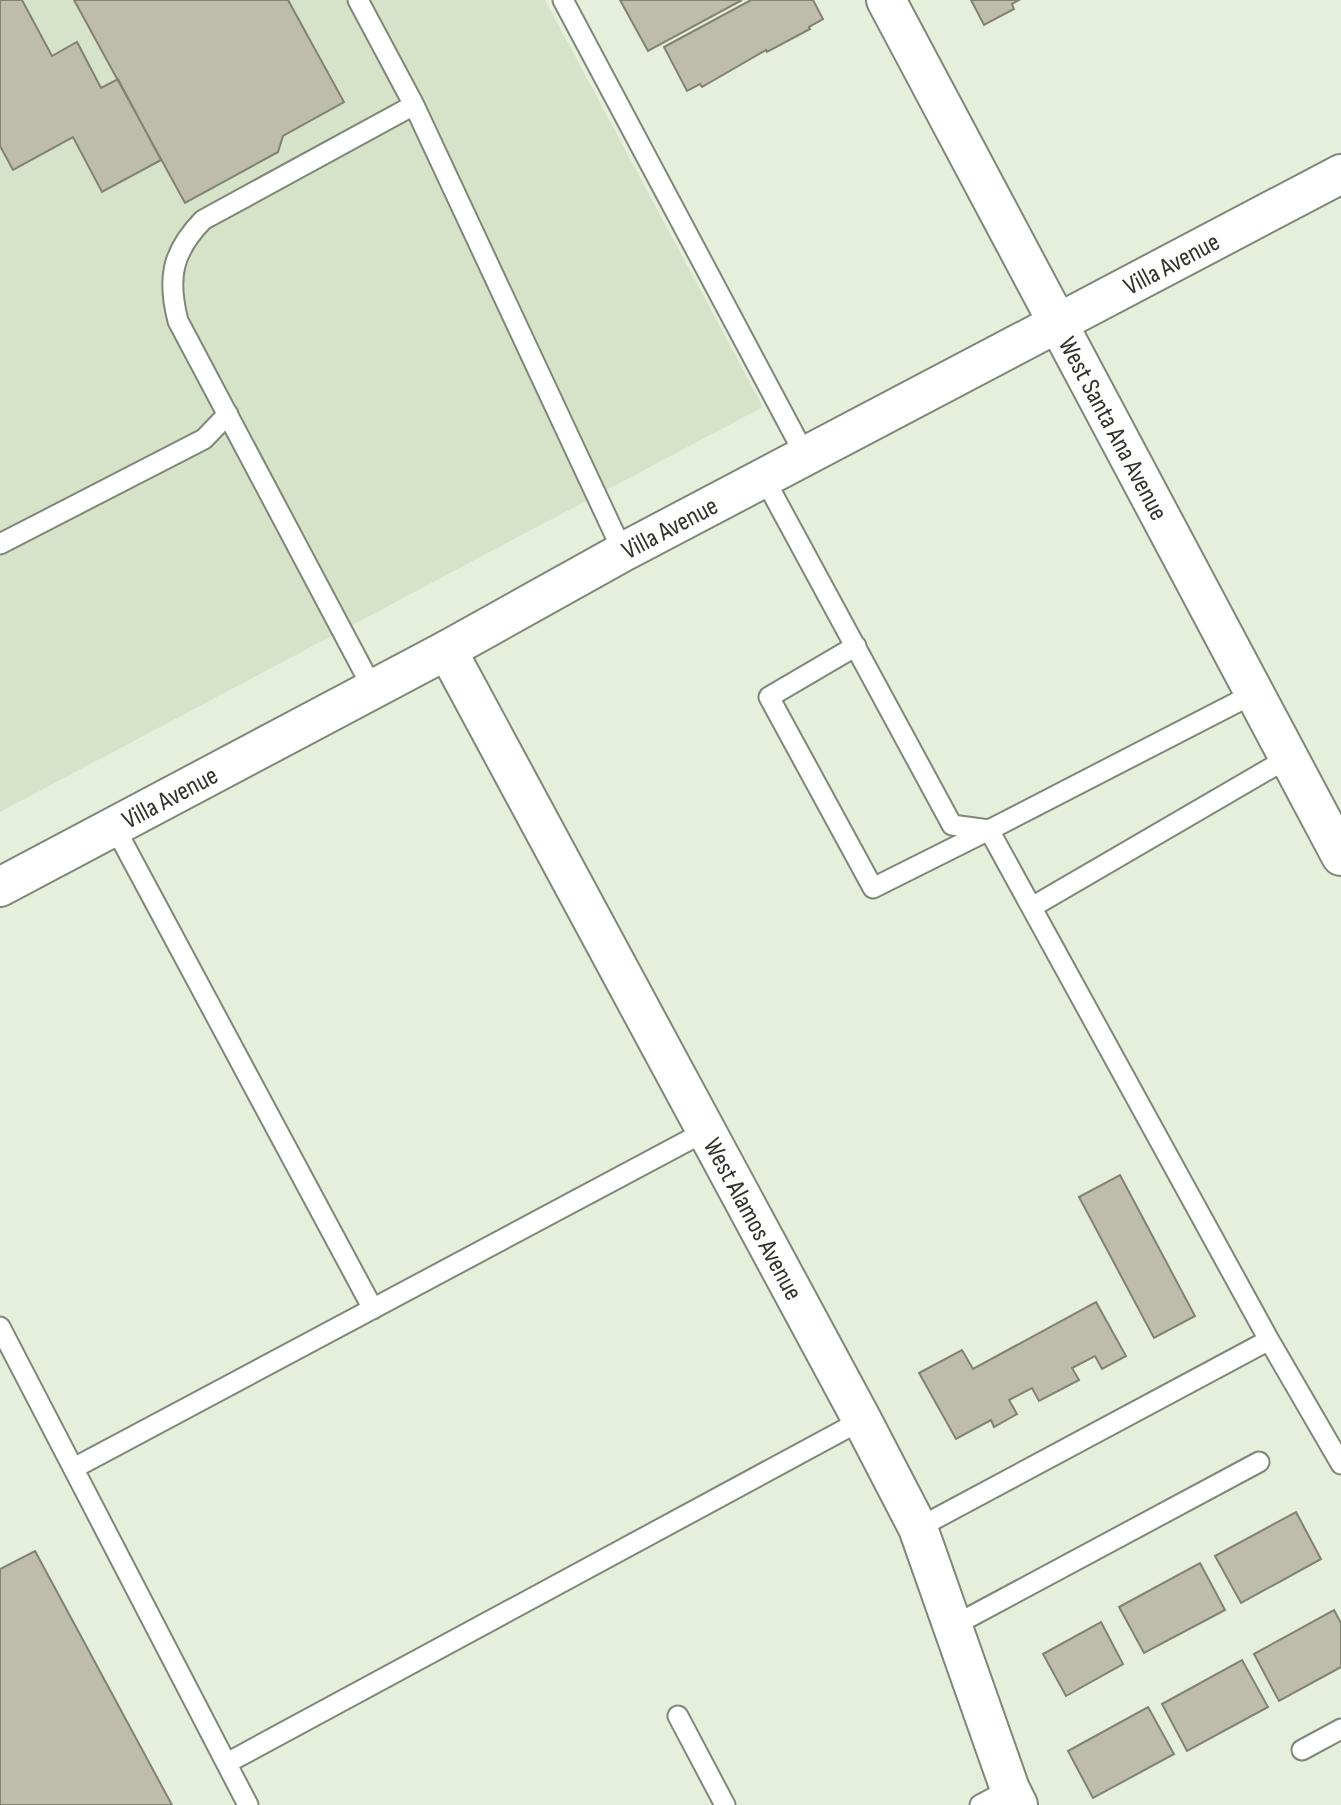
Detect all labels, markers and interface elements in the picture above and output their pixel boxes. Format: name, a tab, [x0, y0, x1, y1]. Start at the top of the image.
street label: Villa Avenue	[1119, 227, 1225, 303]
street label: West Santa Ana Avenue	[1051, 332, 1174, 526]
street label: Villa Avenue	[617, 491, 723, 567]
street label: Villa Avenue	[117, 760, 224, 836]
street label: West Alamos Avenue	[696, 1133, 808, 1306]

